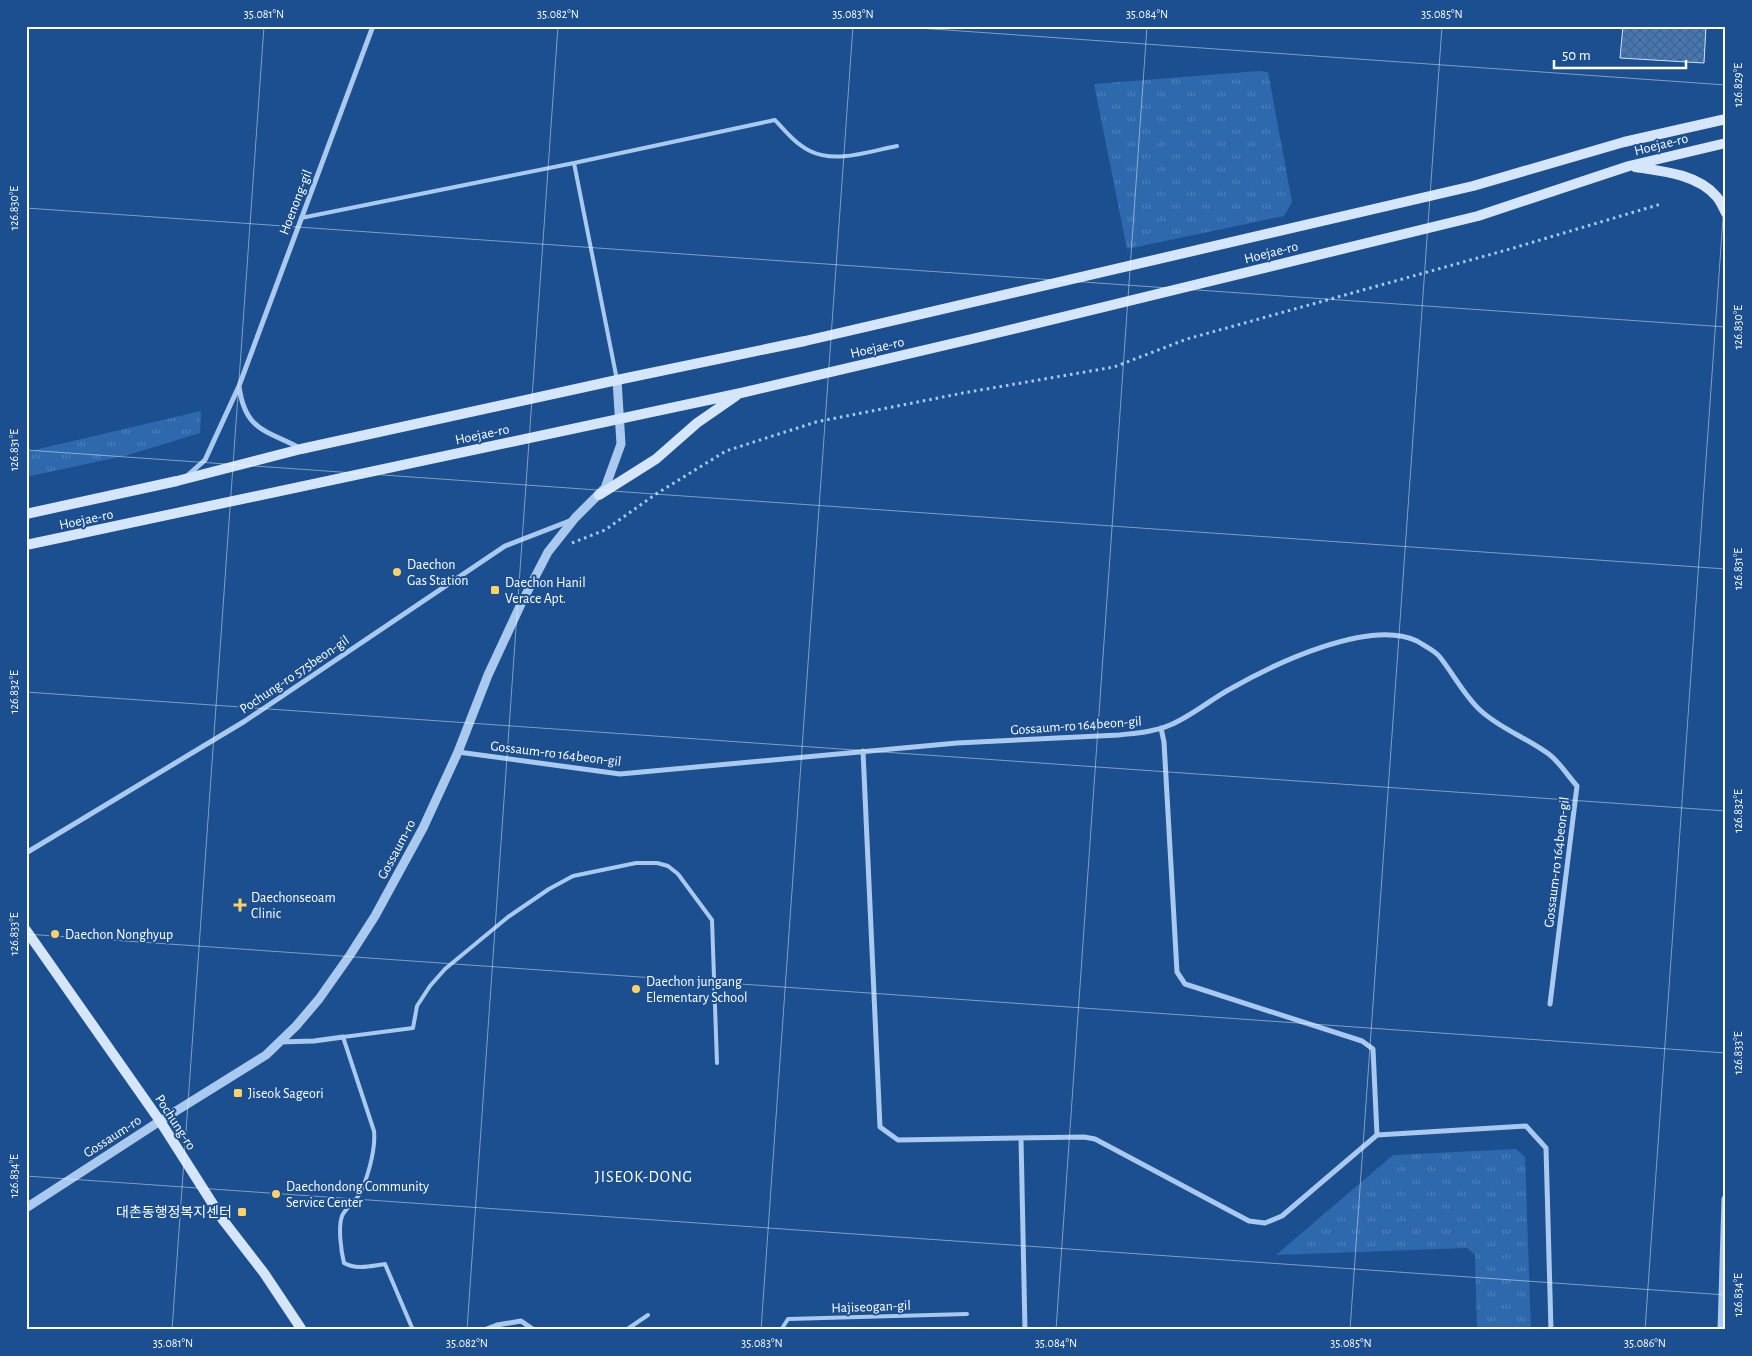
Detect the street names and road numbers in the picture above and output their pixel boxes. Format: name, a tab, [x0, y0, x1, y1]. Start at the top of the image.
street label: Hoejae-ro	[1633, 132, 1690, 158]
street label: Hoenong-gil	[277, 168, 315, 237]
street label: Hoejae-ro	[1243, 240, 1300, 266]
street label: Hoejae-ro	[849, 335, 906, 361]
street label: Hoejae-ro	[454, 422, 511, 448]
street label: Hoejae-ro	[58, 507, 115, 533]
street label: Pochung-ro 575beon-gil	[237, 633, 352, 717]
street label: Gossaum-ro 164beon-gil	[1010, 714, 1142, 738]
street label: Gossaum-ro 164beon-gil	[490, 739, 622, 769]
street label: Gossaum-ro 164beon-gil	[1542, 796, 1572, 928]
street label: Gossaum-ro	[375, 817, 419, 882]
street label: Pochung-ro	[152, 1092, 198, 1153]
street label: Gossaum-ro	[81, 1113, 144, 1161]
street label: Hajiseogan-gil	[831, 1299, 911, 1315]

